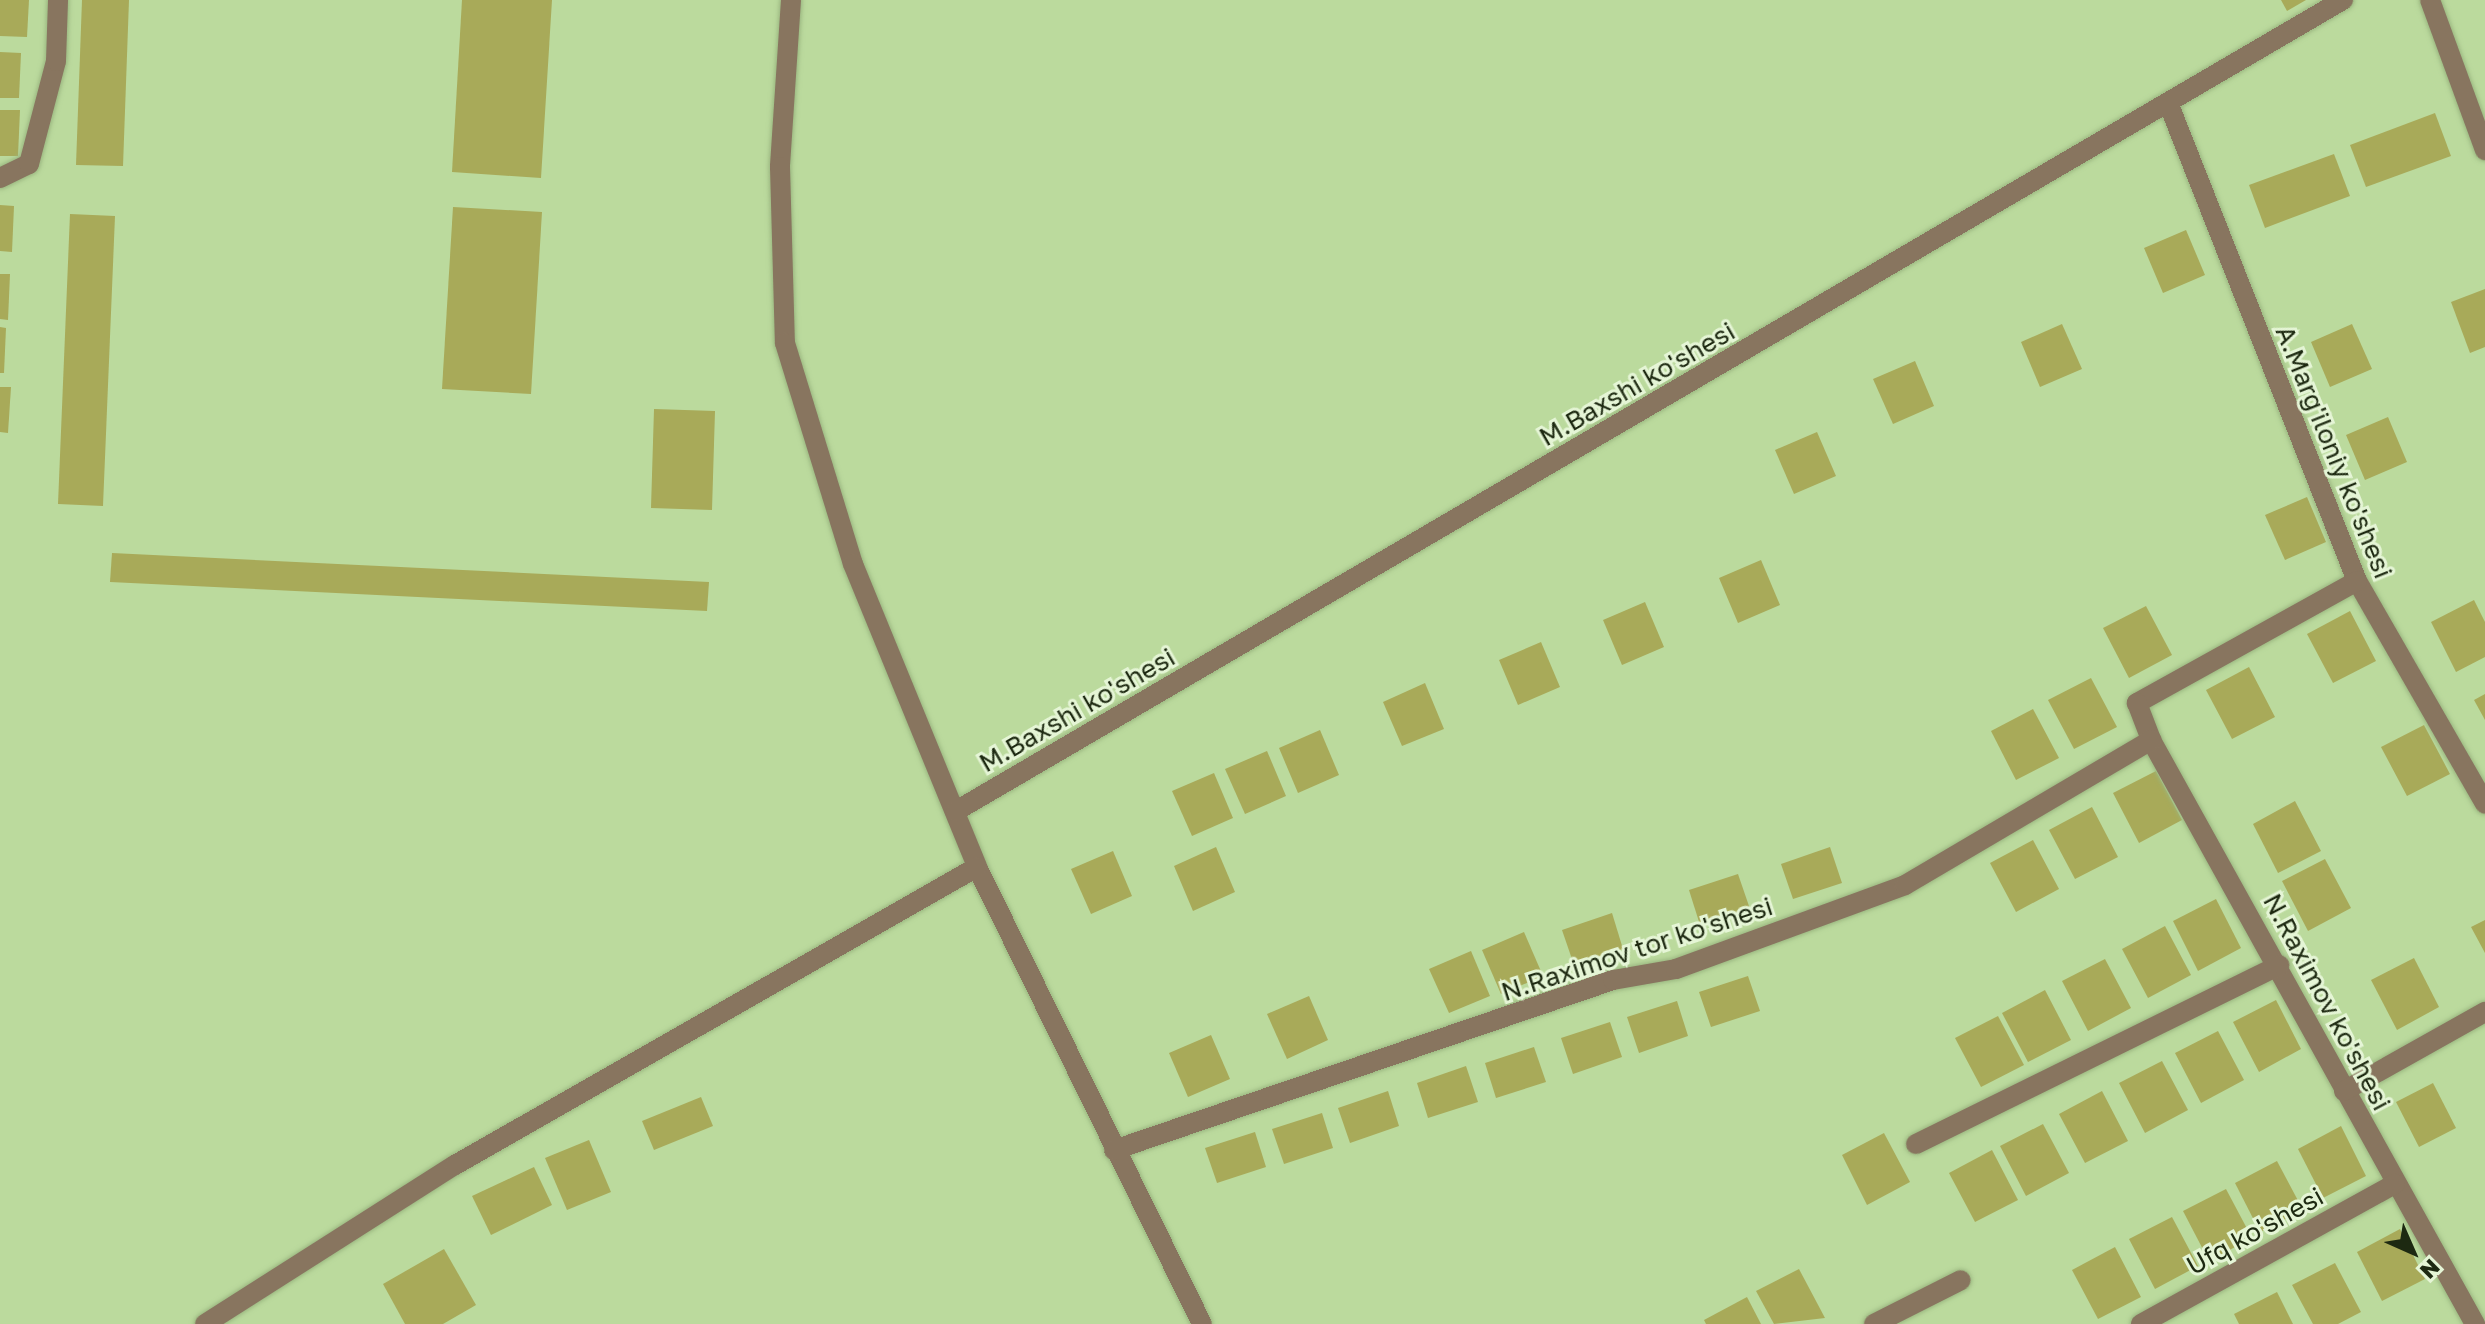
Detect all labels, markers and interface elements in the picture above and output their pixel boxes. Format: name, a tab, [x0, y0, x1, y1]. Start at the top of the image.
street label: M.Baxshi ko'shesi	[1534, 315, 1740, 453]
street label: A.Marg'iloniy ko'shesi	[2269, 321, 2399, 583]
street label: M.Baxshi ko'shesi	[974, 641, 1180, 779]
street label: N.Raximov ko'shesi	[2257, 888, 2397, 1116]
street label: N.Raximov tor ko'shesi	[1497, 890, 1777, 1008]
street label: Ufq ko'shesi	[2181, 1181, 2329, 1281]
north arrow	[2373, 1212, 2453, 1292]
text: N	[2415, 1254, 2446, 1285]

